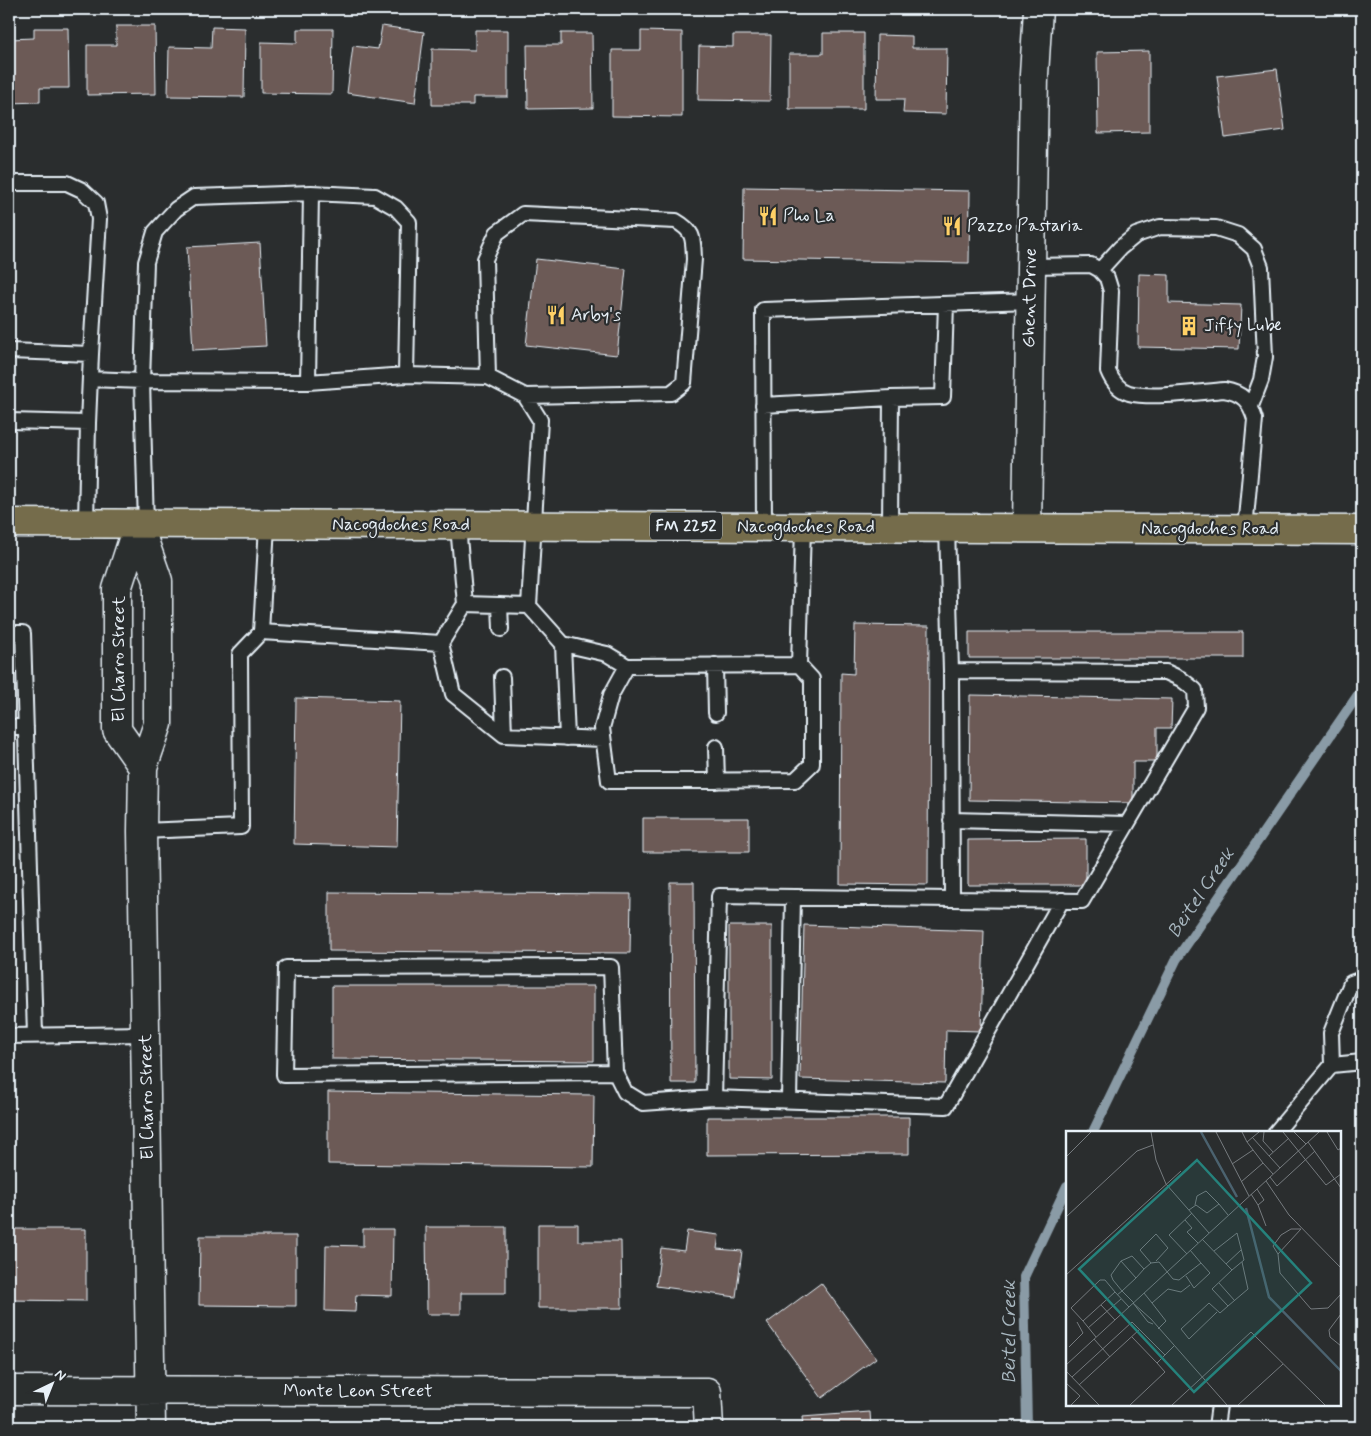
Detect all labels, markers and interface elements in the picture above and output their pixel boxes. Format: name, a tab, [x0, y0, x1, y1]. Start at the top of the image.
place label: Pho La	[783, 204, 835, 228]
restaurant icon: Pho La	[757, 205, 779, 227]
place label: Pazzo Pastaria	[967, 214, 1083, 238]
restaurant icon: Pazzo Pastaria	[941, 215, 963, 237]
street label: Ghent Drive	[1017, 248, 1043, 348]
place label: Arby's	[571, 303, 621, 327]
restaurant icon: Arby's	[545, 304, 567, 326]
place label: Jiffy Lube	[1204, 314, 1282, 338]
building icon: Jiffy Lube	[1178, 315, 1200, 337]
road number: FM 2252	[650, 512, 722, 540]
street label: Nacogdoches Road	[332, 513, 470, 538]
street label: Nacogdoches Road	[737, 515, 875, 540]
street label: Nacogdoches Road	[1141, 517, 1279, 542]
street label: El Charro Street	[107, 595, 131, 722]
water label: Beitel Creek	[1162, 842, 1241, 943]
street label: El Charro Street	[134, 1033, 160, 1160]
inset map	[1066, 1131, 1341, 1406]
water label: Beitel Creek	[997, 1279, 1022, 1384]
north arrow	[28, 1358, 78, 1408]
text: N	[51, 1365, 70, 1385]
street label: Monte Leon Street	[283, 1379, 433, 1403]

